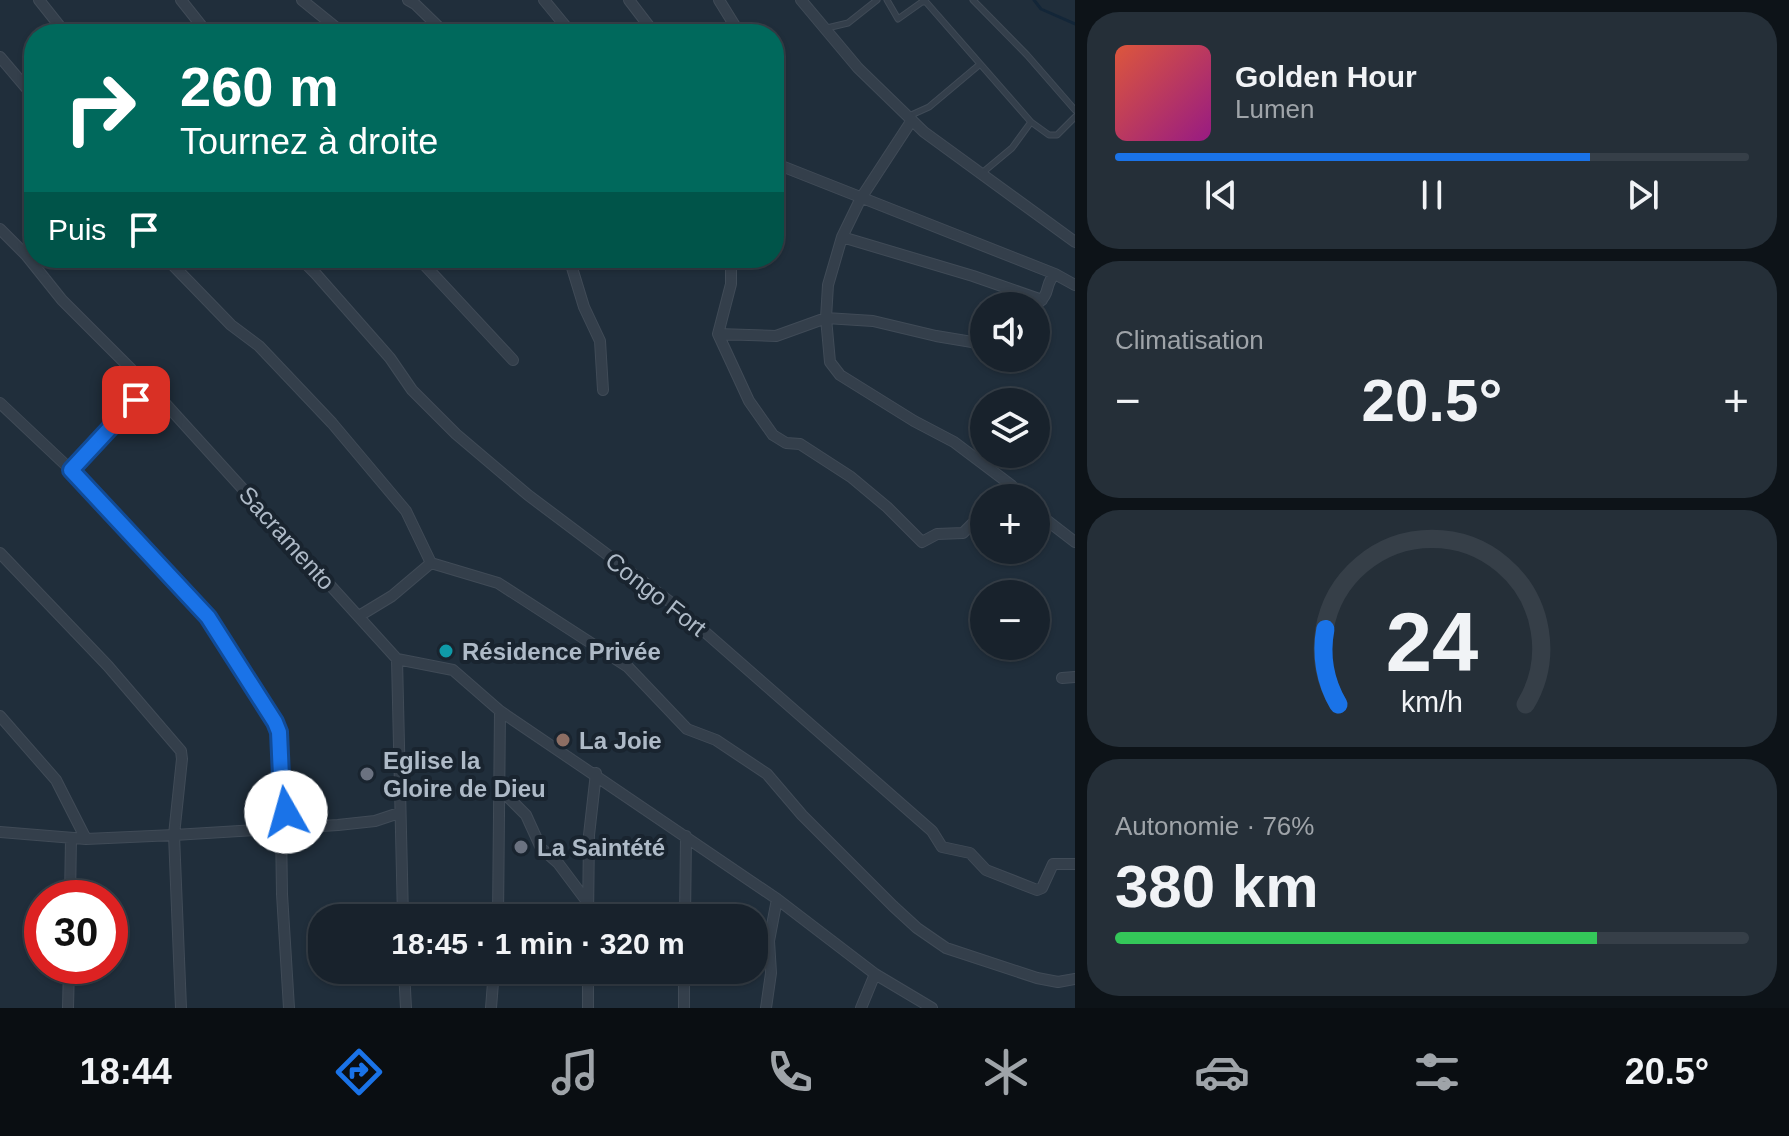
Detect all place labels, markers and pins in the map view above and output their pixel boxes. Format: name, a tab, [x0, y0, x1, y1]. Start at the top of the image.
pin	[102, 366, 170, 434]
place label: Résidence Privée	[462, 638, 661, 665]
marker: Résidence Privée	[437, 642, 455, 660]
place label: La Joie	[579, 727, 662, 754]
marker: La Joie	[554, 731, 572, 749]
place label: Eglise la Gloire de Dieu	[383, 747, 546, 802]
marker: Eglise la Gloire de Dieu	[358, 765, 376, 783]
place label: La Saintété	[537, 834, 665, 861]
marker: La Saintété	[512, 838, 530, 856]

